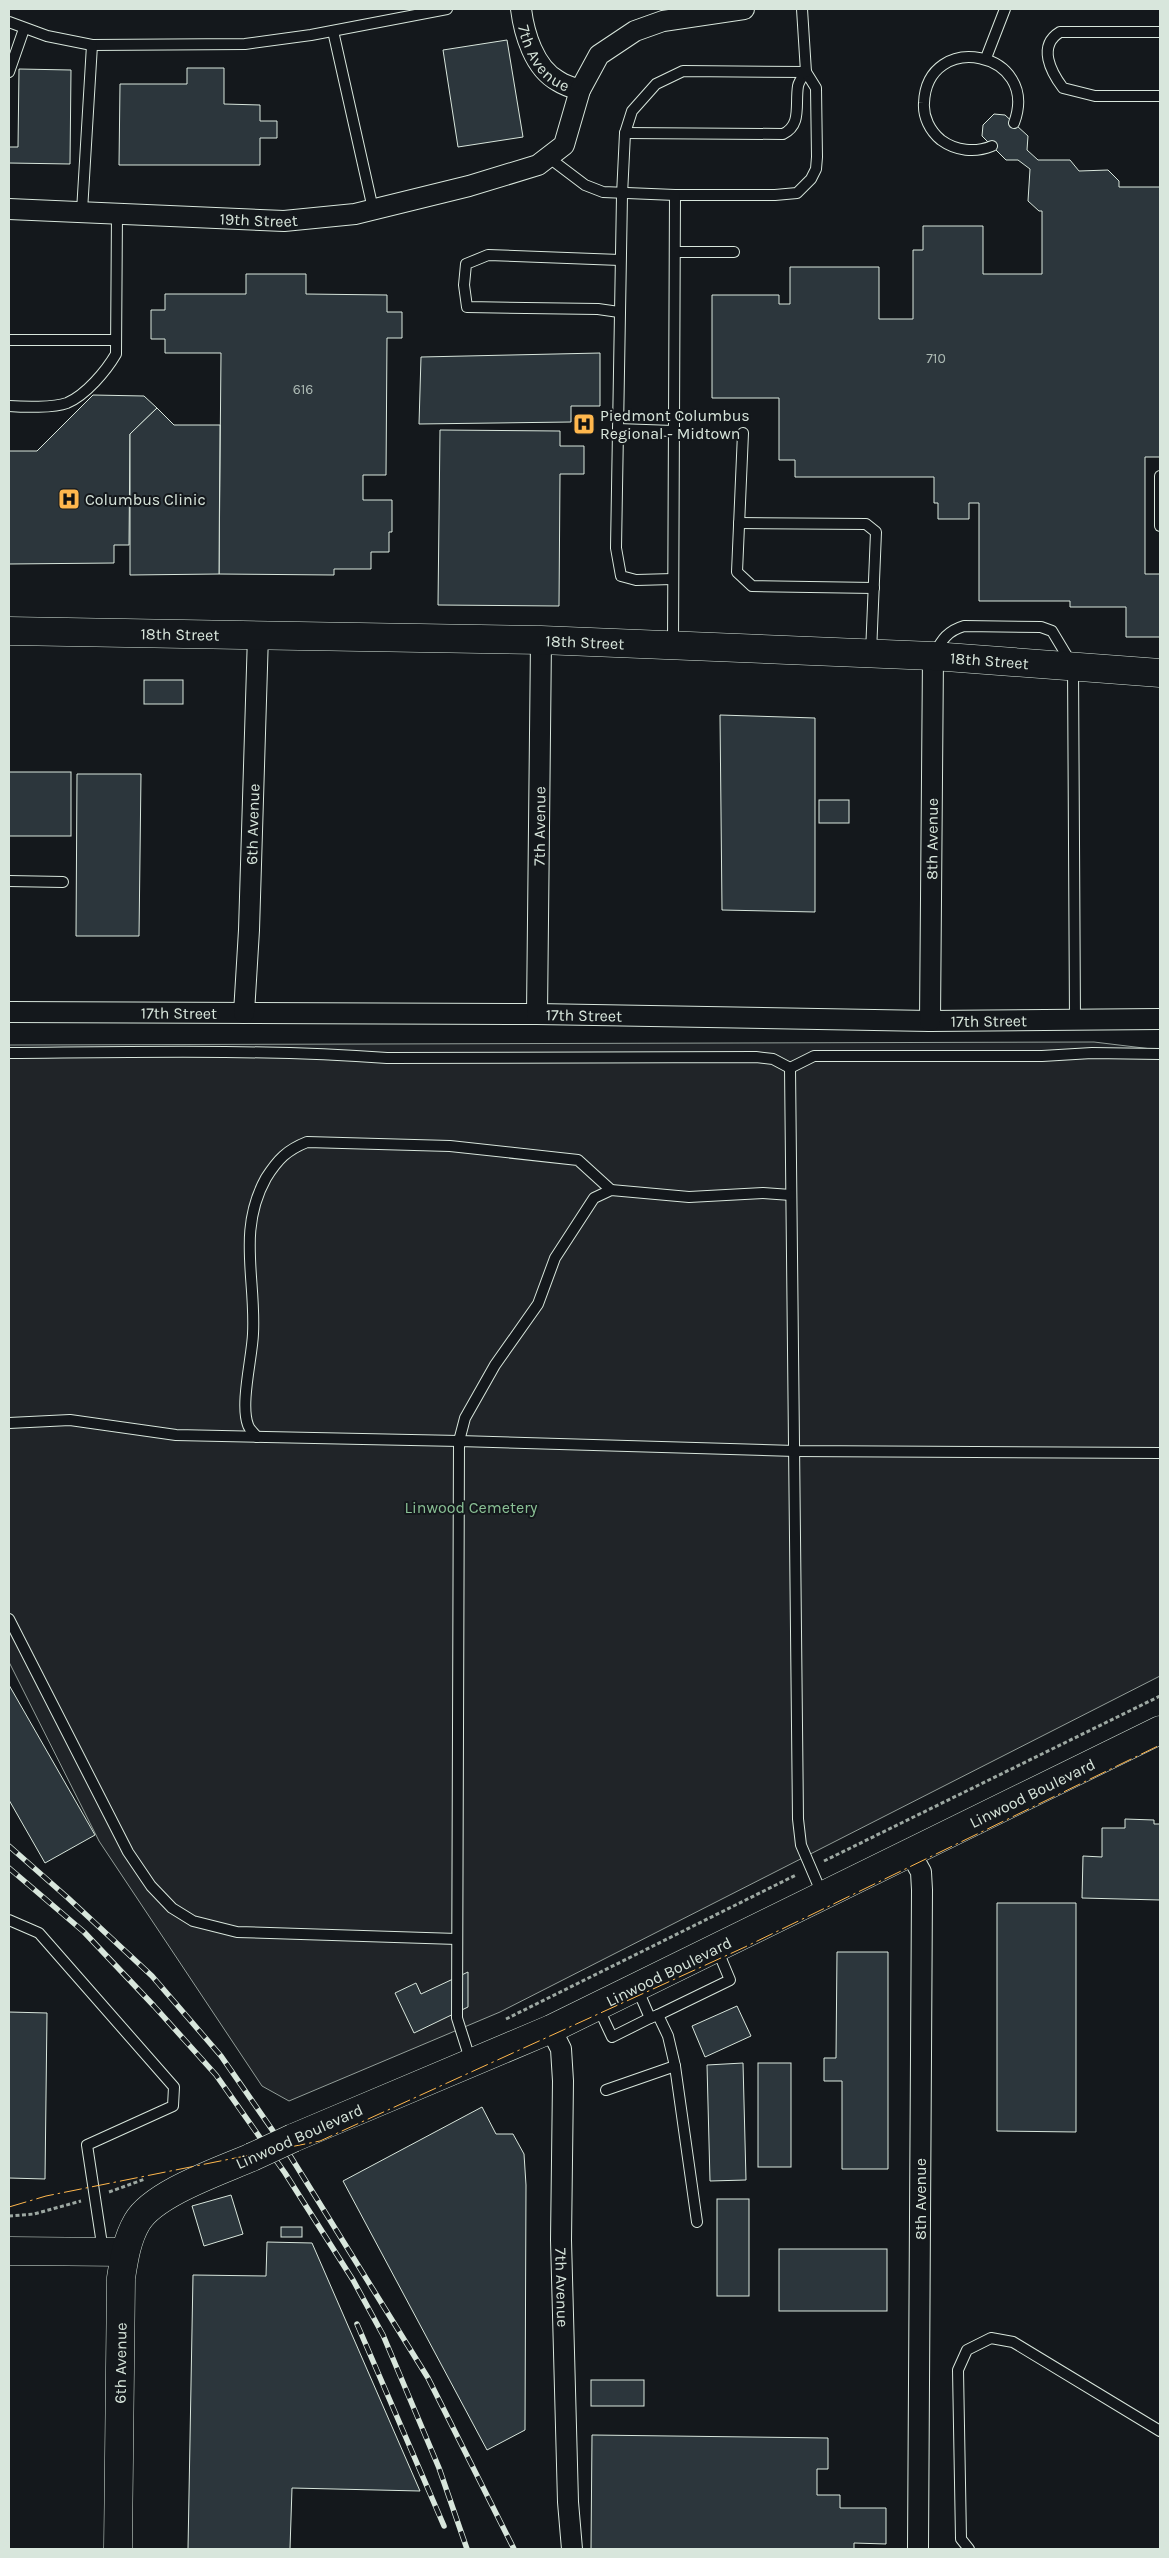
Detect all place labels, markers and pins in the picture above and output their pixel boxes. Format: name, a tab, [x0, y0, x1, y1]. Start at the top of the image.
place label: Piedmont Columbus Regional - Midtown	[600, 406, 750, 443]
hospital icon: Piedmont Columbus Regional - Midtown	[572, 412, 596, 436]
hospital icon: Columbus Clinic	[57, 487, 81, 511]
place label: Columbus Clinic	[85, 490, 206, 509]

